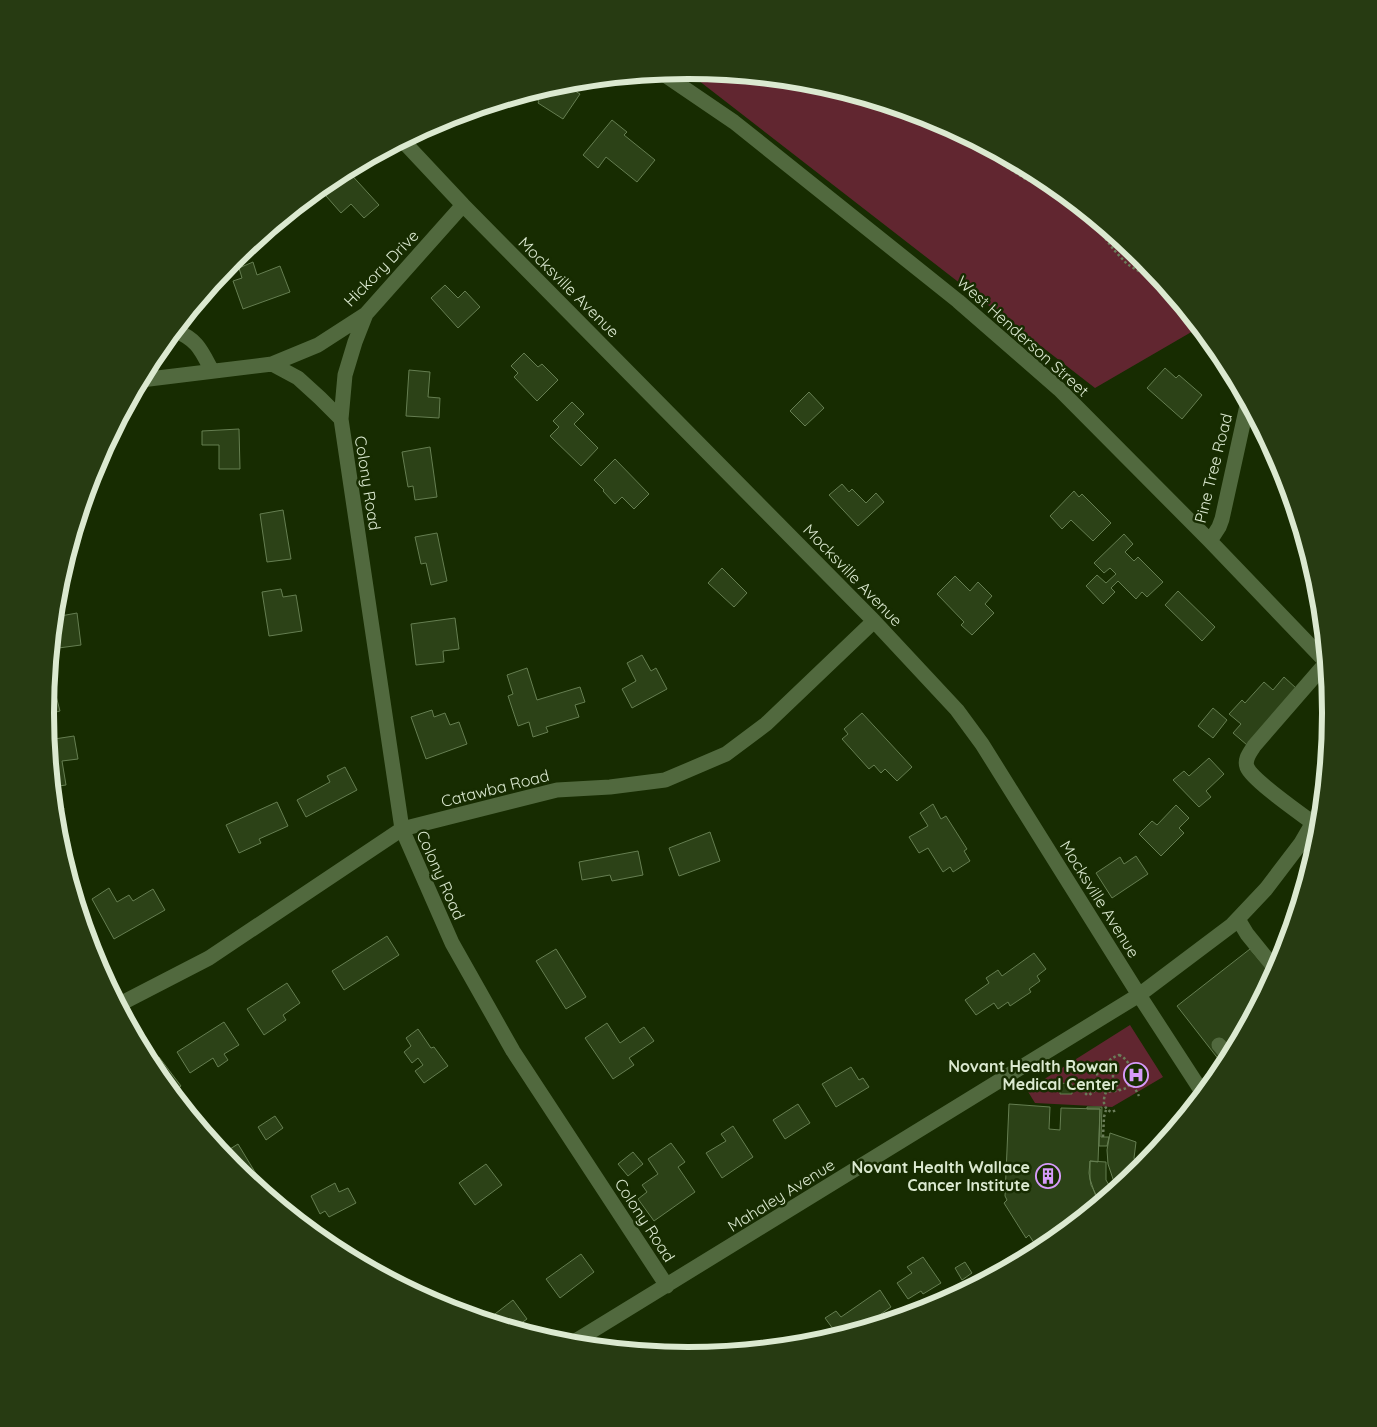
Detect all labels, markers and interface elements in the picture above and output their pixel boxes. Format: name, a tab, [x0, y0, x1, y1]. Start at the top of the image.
street label: Hickory Drive	[339, 225, 423, 311]
street label: Mocksville Avenue	[514, 232, 624, 342]
street label: West Henderson Street	[953, 271, 1093, 401]
street label: Pine Tree Road	[1190, 411, 1236, 525]
street label: Colony Road	[351, 434, 385, 532]
street label: Mocksville Avenue	[799, 520, 907, 630]
street label: Catawba Road	[439, 765, 551, 811]
street label: Colony Road	[412, 827, 470, 923]
street label: Mocksville Avenue	[1056, 837, 1144, 961]
place label: Novant Health Rowan Medical Center	[948, 1056, 1118, 1094]
hospital icon: Novant Health Rowan Medical Center	[1123, 1062, 1149, 1088]
street label: Mahaley Avenue	[724, 1154, 838, 1236]
place label: Novant Health Wallace Cancer Institute	[852, 1157, 1030, 1195]
building icon: Novant Health Wallace Cancer Institute	[1035, 1163, 1061, 1189]
street label: Colony Road	[611, 1174, 679, 1266]

